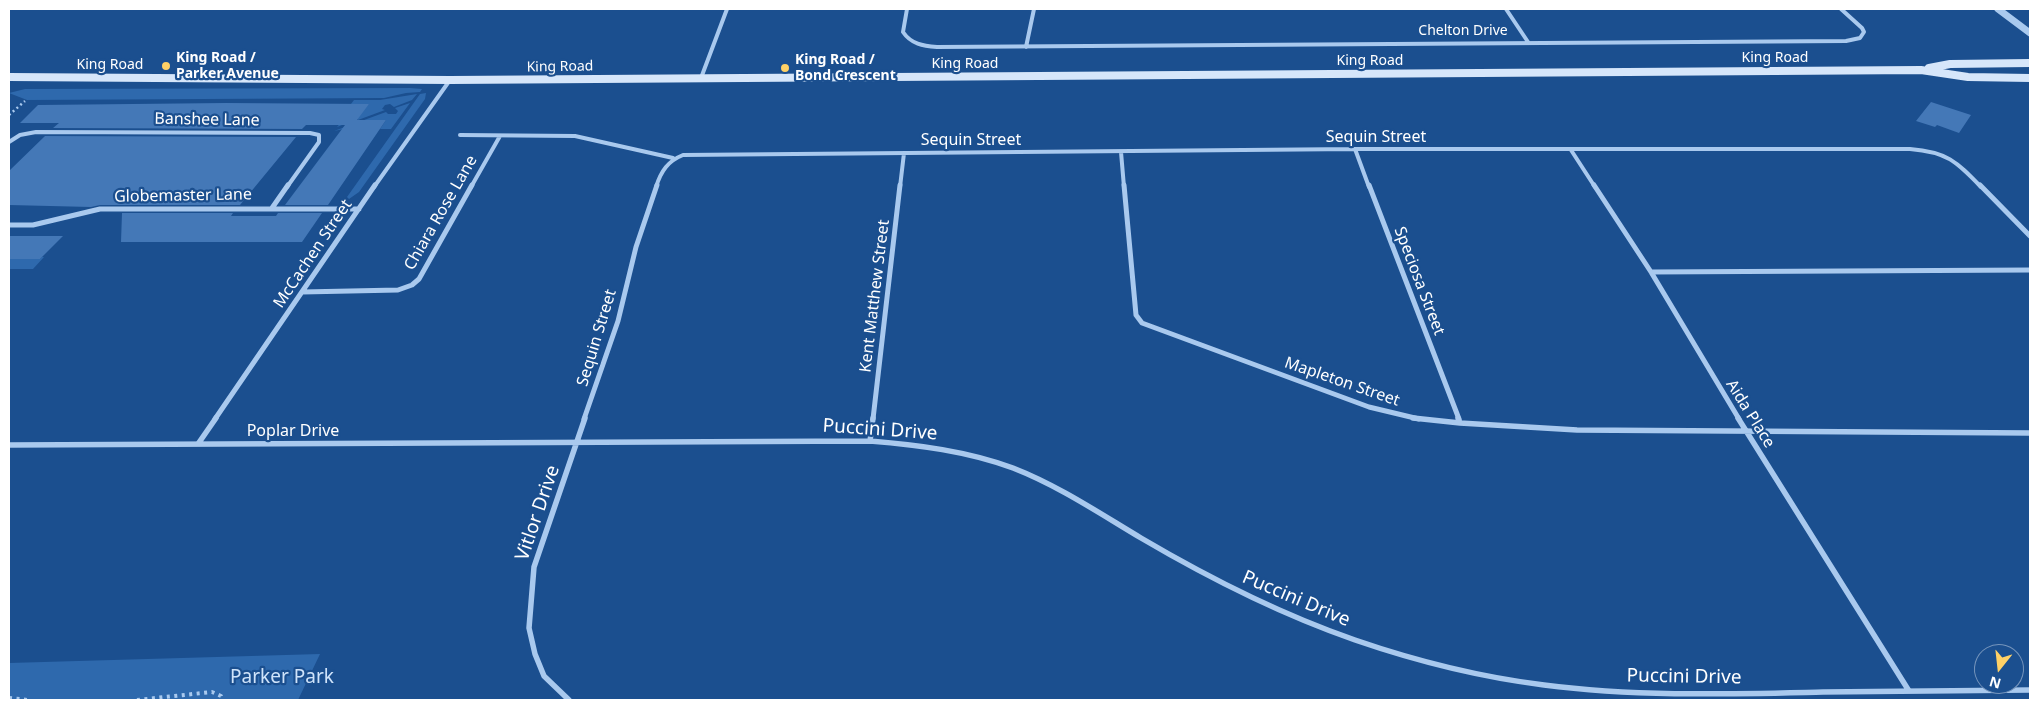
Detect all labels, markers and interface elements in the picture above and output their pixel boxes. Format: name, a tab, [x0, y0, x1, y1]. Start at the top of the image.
street label: Chelton Drive	[1418, 23, 1508, 39]
place label: King Road / Parker Avenue	[176, 50, 279, 82]
street label: King Road	[1742, 50, 1808, 66]
place label: King Road / Bond Crescent	[795, 52, 896, 84]
street label: King Road	[1337, 53, 1403, 69]
street label: King Road	[932, 56, 998, 72]
street label: King Road	[77, 57, 143, 73]
street label: King Road	[526, 58, 594, 76]
marker: King Road / Parker Avenue	[160, 60, 172, 72]
marker: King Road / Bond Crescent	[779, 62, 791, 74]
street label: Banshee Lane	[154, 109, 260, 131]
street label: Sequin Street	[1326, 127, 1426, 147]
street label: Sequin Street	[921, 130, 1021, 150]
street label: Chiara Rose Lane	[400, 152, 482, 274]
street label: Globemaster Lane	[114, 185, 252, 207]
street label: McCachen Street	[270, 196, 356, 312]
street label: Kent Matthew Street	[856, 219, 894, 373]
street label: Speciosa Street	[1390, 224, 1448, 338]
street label: Sequin Street	[573, 287, 621, 389]
street label: Mapleton Street	[1282, 353, 1402, 411]
street label: Aida Place	[1722, 376, 1778, 452]
street label: Puccini Drive	[822, 415, 938, 445]
street label: Poplar Drive	[247, 421, 339, 441]
street label: Vitlor Drive	[511, 462, 565, 564]
street label: Puccini Drive	[1239, 566, 1353, 632]
north arrow	[1974, 644, 2024, 694]
street label: Puccini Drive	[1626, 665, 1742, 689]
park label: Parker Park	[230, 667, 334, 689]
text: N	[1987, 672, 2003, 694]

